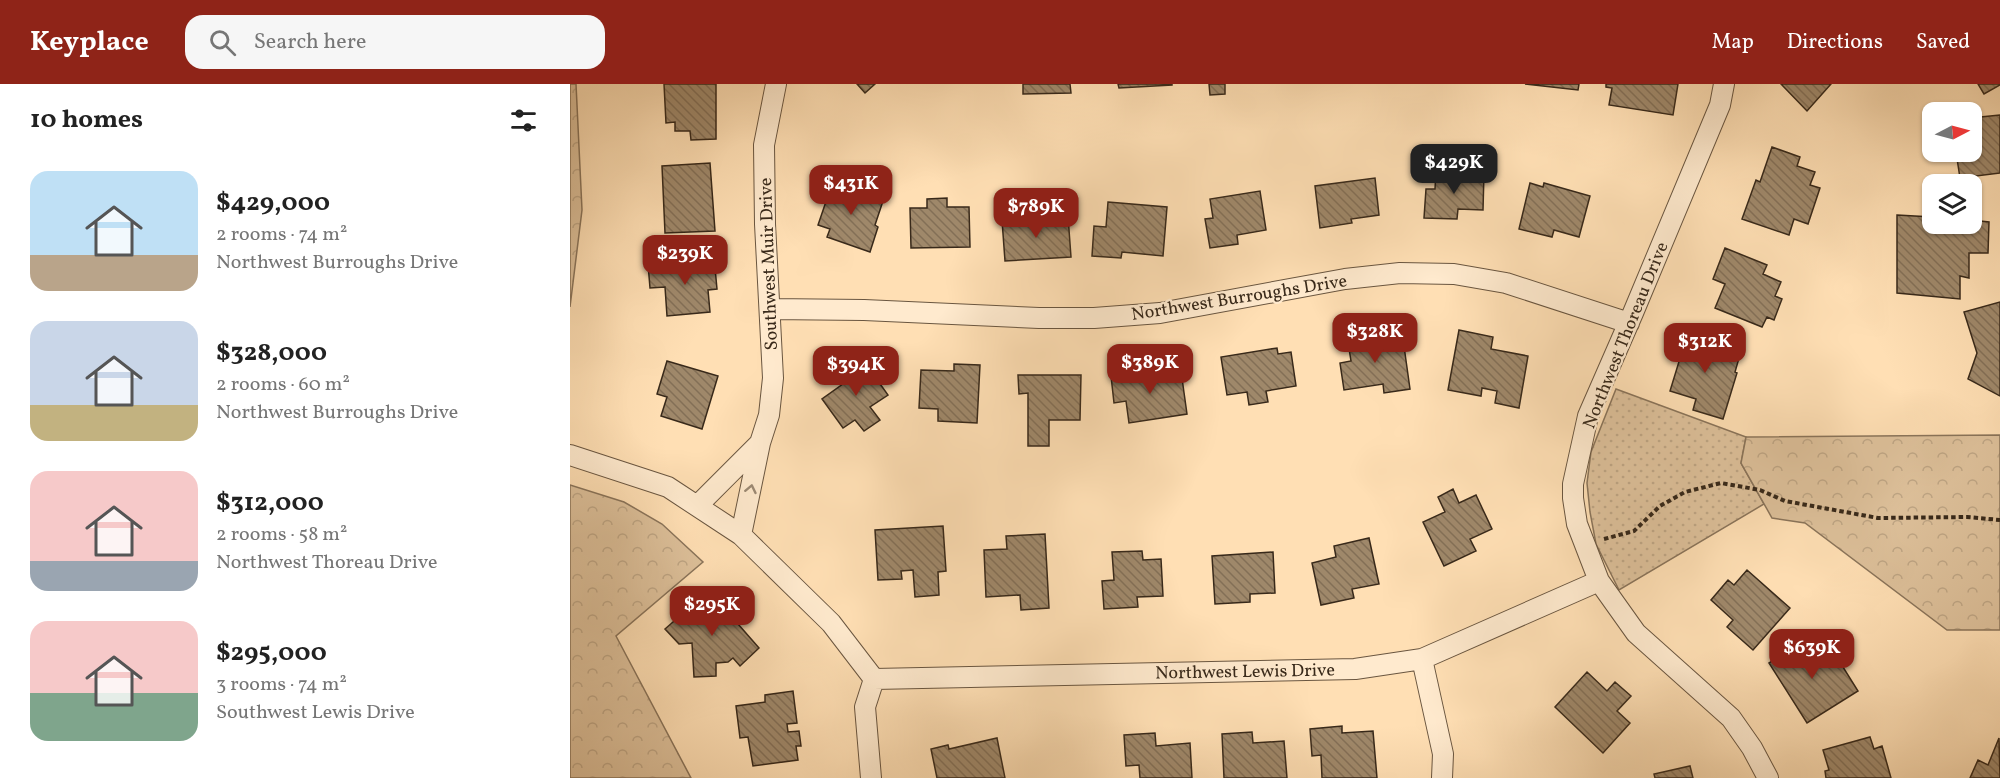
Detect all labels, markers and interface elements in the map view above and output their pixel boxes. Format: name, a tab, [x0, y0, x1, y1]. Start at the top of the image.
search box	[185, 15, 605, 69]
text: Keyplace	[30, 23, 149, 62]
icon: search	[206, 26, 239, 59]
text: Search here	[254, 27, 366, 58]
text: Map	[1712, 28, 1754, 57]
text: Directions	[1787, 28, 1883, 57]
text: Saved	[1916, 28, 1970, 57]
text: 10 homes	[30, 102, 143, 138]
north arrow	[1922, 102, 1982, 162]
map controls	[1922, 102, 1982, 234]
icon: filters	[507, 104, 540, 137]
pin: $429K	[1412, 144, 1496, 195]
text: $429K	[1424, 149, 1484, 177]
pin: $431K	[809, 165, 893, 216]
text: $431K	[823, 170, 879, 198]
button: layers	[1922, 174, 1982, 234]
street label: Southwest Muir Drive	[754, 177, 785, 351]
text: $429,000	[216, 185, 330, 221]
pin: $789K	[994, 188, 1078, 239]
text: $789K	[1008, 193, 1064, 221]
icon: home	[78, 195, 150, 267]
text: 2 rooms · 74 m²	[216, 221, 347, 249]
pin: $239K	[643, 235, 727, 286]
street label: Northwest Thoreau Drive	[1577, 238, 1675, 433]
text: $239K	[657, 240, 713, 268]
text: Northwest Burroughs Drive	[216, 249, 458, 277]
street label: Northwest Burroughs Drive	[1130, 269, 1349, 328]
pin: $328K	[1333, 313, 1417, 364]
text: $328K	[1346, 318, 1404, 346]
pin: $312K	[1663, 323, 1747, 374]
text: $312K	[1678, 328, 1732, 356]
text: $328,000	[216, 335, 327, 371]
pin: $389K	[1108, 344, 1192, 395]
icon: home	[78, 345, 150, 417]
pin: $394K	[814, 346, 898, 397]
text: $389K	[1121, 349, 1179, 377]
text: $394K	[827, 351, 885, 379]
text: 2 rooms · 60 m²	[216, 371, 350, 399]
text: Northwest Burroughs Drive	[216, 399, 458, 427]
one-way arrow	[743, 484, 756, 494]
text: $312,000	[216, 485, 324, 521]
icon: home	[78, 495, 150, 567]
text: 2 rooms · 58 m²	[216, 521, 347, 549]
text: Northwest Thoreau Drive	[216, 549, 438, 577]
pin: $295K	[670, 586, 754, 637]
text: $295K	[684, 591, 740, 619]
pin: $639K	[1770, 629, 1854, 680]
text: $639K	[1783, 634, 1841, 662]
text: $295,000	[216, 635, 327, 671]
icon: home	[78, 645, 150, 717]
street label: Northwest Lewis Drive	[1155, 658, 1335, 687]
text: 3 rooms · 74 m²	[216, 671, 347, 699]
text: Southwest Lewis Drive	[216, 699, 415, 727]

